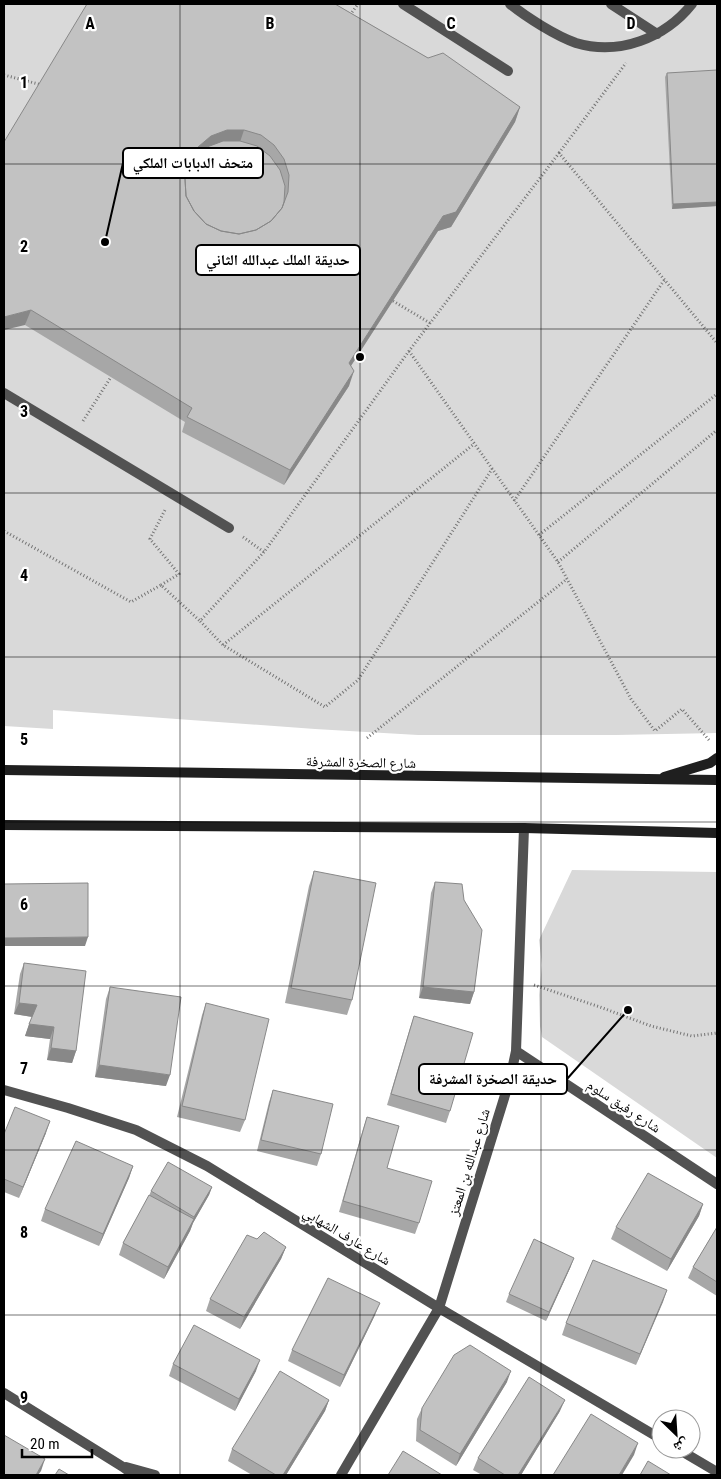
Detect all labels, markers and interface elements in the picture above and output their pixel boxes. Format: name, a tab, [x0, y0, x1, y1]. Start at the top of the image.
text: A	[85, 14, 95, 33]
text: B	[266, 14, 275, 33]
text: C	[446, 14, 456, 33]
text: D	[626, 14, 636, 33]
text: 1	[20, 73, 28, 92]
callout: متحف الدبابات الملكي	[123, 148, 263, 178]
text: متحف الدبابات الملكي	[133, 154, 253, 175]
text: 2	[20, 237, 28, 256]
callout: حديقة الملك عبدالله الثاني	[196, 245, 360, 275]
text: حديقة الملك عبدالله الثاني	[206, 251, 350, 272]
text: 3	[20, 402, 28, 421]
text: 4	[20, 566, 28, 585]
text: 5	[20, 730, 28, 749]
street label: شارع الصخرة المشرفة	[306, 753, 416, 773]
text: 6	[20, 895, 28, 914]
text: 7	[20, 1059, 28, 1078]
callout: حديقة الصخرة المشرفة	[419, 1064, 567, 1094]
text: حديقة الصخرة المشرفة	[429, 1070, 557, 1088]
street label: شارع رفيق سلوم	[583, 1076, 664, 1137]
street label: شارع عبدالله بن المعتز	[445, 1107, 495, 1219]
street label: شارع عارف الشهابي	[299, 1204, 393, 1271]
text: 8	[20, 1223, 28, 1242]
text: 9	[20, 1388, 28, 1407]
north arrow	[651, 1409, 701, 1459]
scale bar	[22, 1426, 92, 1458]
text: ش	[671, 1434, 692, 1456]
text: 20 m	[30, 1435, 60, 1453]

